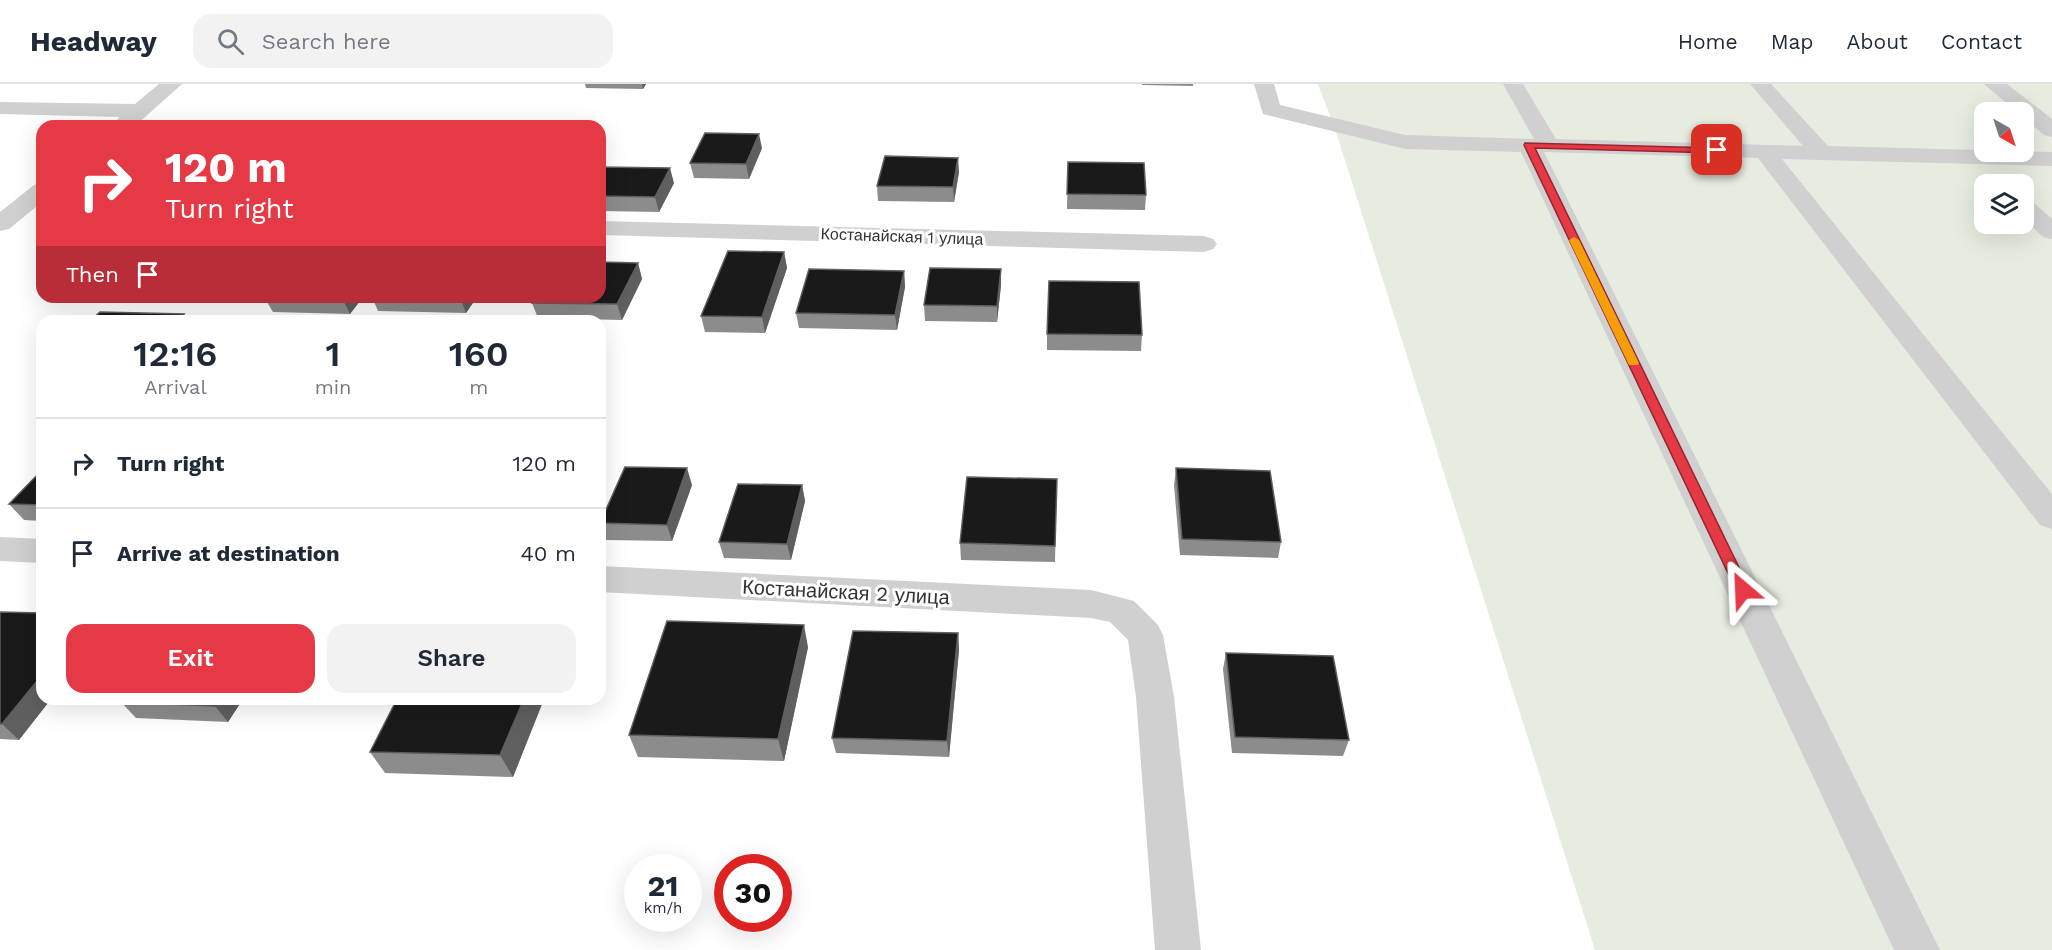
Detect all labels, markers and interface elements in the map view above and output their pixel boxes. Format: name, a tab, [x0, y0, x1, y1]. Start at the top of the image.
search box	[193, 14, 613, 68]
text: Headway	[30, 25, 157, 58]
icon: search	[214, 25, 247, 58]
text: Search here	[262, 29, 391, 54]
text: Home	[1678, 29, 1738, 54]
text: Map	[1771, 29, 1814, 54]
text: About	[1847, 29, 1908, 54]
text: Contact	[1941, 29, 2022, 54]
north arrow	[1974, 102, 2034, 162]
map controls	[1974, 102, 2034, 234]
pin	[1691, 124, 1742, 175]
icon: arrive	[1700, 133, 1733, 166]
text: 120 m	[165, 143, 287, 192]
icon: right	[66, 144, 144, 222]
button: layers	[1974, 174, 2034, 234]
text: Turn right	[165, 193, 294, 225]
street label: Костанайская 1 улица	[820, 224, 984, 249]
icon: arrive	[131, 258, 164, 291]
text: Then	[66, 262, 119, 287]
text: 12:16	[133, 333, 217, 375]
text: 1	[326, 333, 341, 375]
text: 160	[449, 333, 509, 375]
text: Arrival	[144, 375, 207, 399]
text: min	[315, 375, 351, 399]
text: m	[469, 375, 488, 399]
icon: right	[66, 447, 99, 480]
text: Turn right	[117, 451, 224, 476]
text: 120 m	[512, 451, 576, 476]
icon: arrive	[66, 537, 99, 570]
text: Arrive at destination	[117, 541, 340, 566]
text: 40 m	[520, 541, 576, 566]
position arrow	[1711, 558, 1775, 622]
street label: Костанайская 2 улица	[742, 575, 951, 609]
button: Exit	[66, 624, 315, 693]
button: Share	[327, 624, 576, 693]
speed limit sign: 30	[714, 854, 792, 932]
text: 21	[648, 868, 678, 903]
text: km/h	[644, 899, 682, 917]

